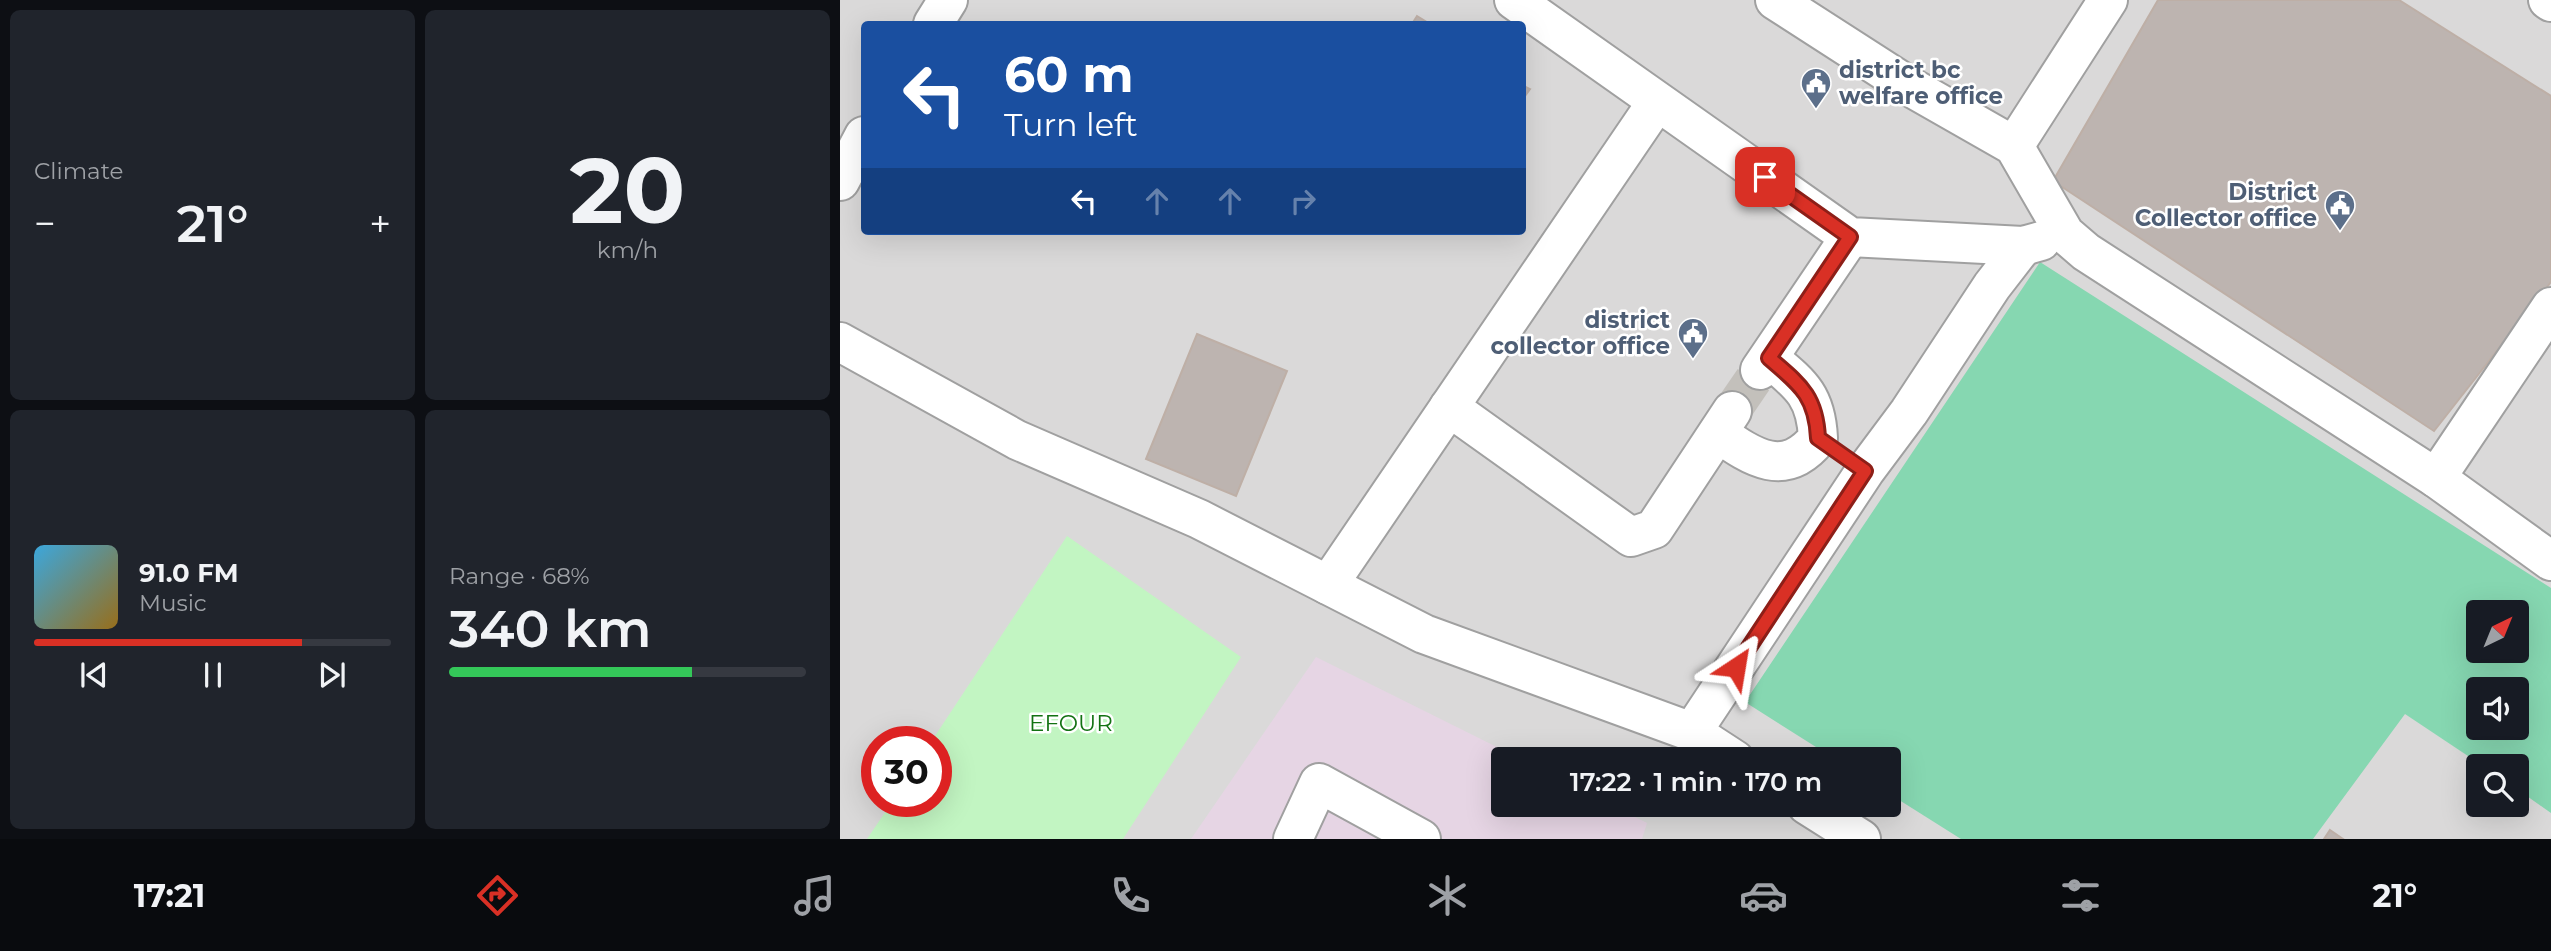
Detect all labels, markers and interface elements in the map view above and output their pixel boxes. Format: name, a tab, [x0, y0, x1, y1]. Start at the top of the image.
text: 60 m	[1004, 45, 1134, 104]
icon: left	[889, 49, 980, 140]
place label: district bc welfare office	[1839, 56, 2003, 110]
public building icon: district bc welfare office	[1799, 66, 1833, 110]
text: Turn left	[1004, 105, 1138, 144]
text: 20	[570, 135, 685, 246]
pin	[1735, 147, 1795, 207]
text: Climate	[34, 157, 123, 185]
icon: arrive	[1746, 158, 1784, 196]
place label: District Collector office	[2135, 178, 2317, 232]
icon: left	[1065, 182, 1103, 220]
icon: ahead	[1138, 182, 1176, 220]
icon: ahead	[1211, 182, 1249, 220]
icon: right	[1284, 182, 1322, 220]
public building icon: District Collector office	[2323, 188, 2357, 232]
text: 21°	[177, 192, 248, 255]
text: −	[34, 200, 56, 247]
text: +	[369, 200, 391, 247]
text: km/h	[597, 236, 658, 264]
place label: district collector office	[1490, 306, 1670, 360]
public building icon: district collector office	[1676, 316, 1710, 360]
text: 91.0 FM	[139, 557, 239, 589]
text: Range · 68%	[449, 562, 590, 590]
text: Music	[139, 589, 207, 617]
text: 340 km	[449, 597, 651, 660]
north arrow	[2466, 600, 2529, 663]
map controls	[2466, 600, 2529, 817]
position arrow	[1699, 630, 1773, 704]
icon: previous	[75, 656, 113, 694]
icon: pause	[194, 656, 232, 694]
icon: next	[313, 656, 351, 694]
button: sound	[2466, 677, 2529, 740]
park label: EFOUR	[1029, 709, 1113, 737]
speed limit sign: 30	[861, 726, 952, 817]
button: search	[2466, 754, 2529, 817]
text: 17:22 · 1 min · 170 m	[1570, 766, 1822, 798]
icon: directions	[473, 871, 522, 920]
icon: music	[790, 871, 839, 920]
icon: phone	[1106, 871, 1155, 920]
icon: climate	[1423, 871, 1472, 920]
icon: car	[1739, 871, 1788, 920]
icon: filters	[2056, 871, 2105, 920]
text: 17:21	[134, 876, 205, 915]
text: 21°	[2372, 876, 2417, 915]

